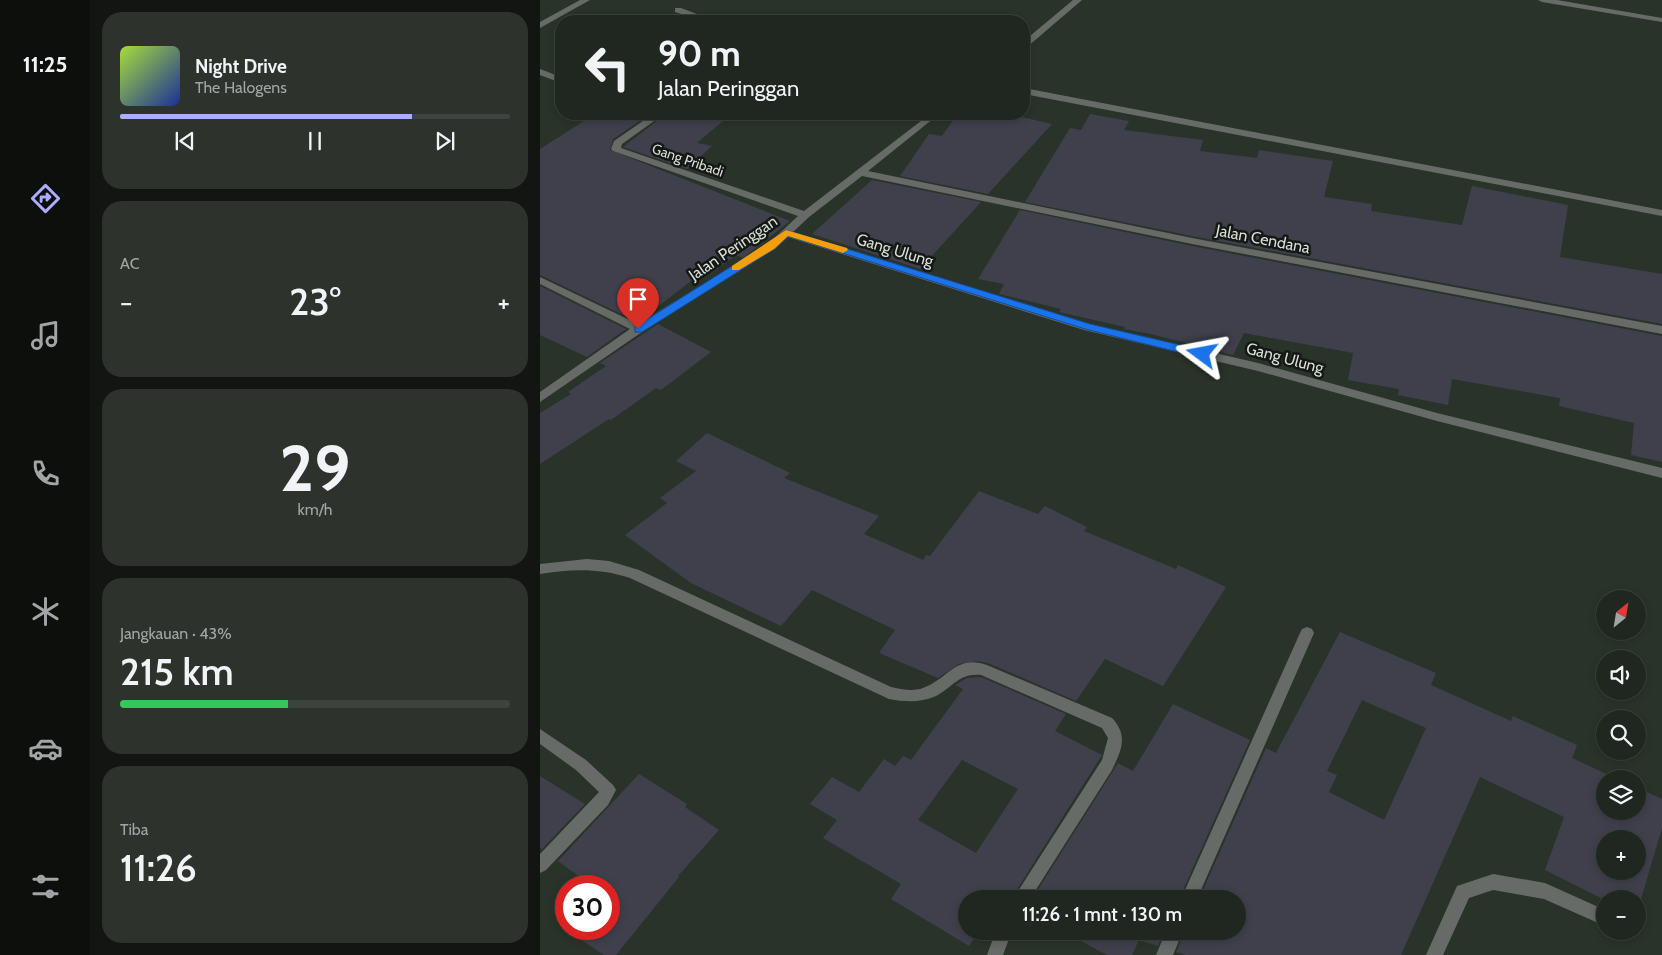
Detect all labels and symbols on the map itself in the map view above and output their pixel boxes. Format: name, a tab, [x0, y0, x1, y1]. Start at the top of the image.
street label: Gang Pribadi	[650, 139, 726, 181]
street label: Jalan Peringgan	[684, 211, 781, 285]
street label: Jalan Cendana	[1213, 220, 1312, 258]
street label: Gang Ulung	[854, 229, 937, 271]
pin	[617, 278, 659, 329]
position arrow	[1175, 327, 1227, 379]
street label: Gang Ulung	[1244, 339, 1327, 378]
north arrow	[1596, 590, 1646, 640]
speed limit sign: 30	[555, 875, 620, 940]

